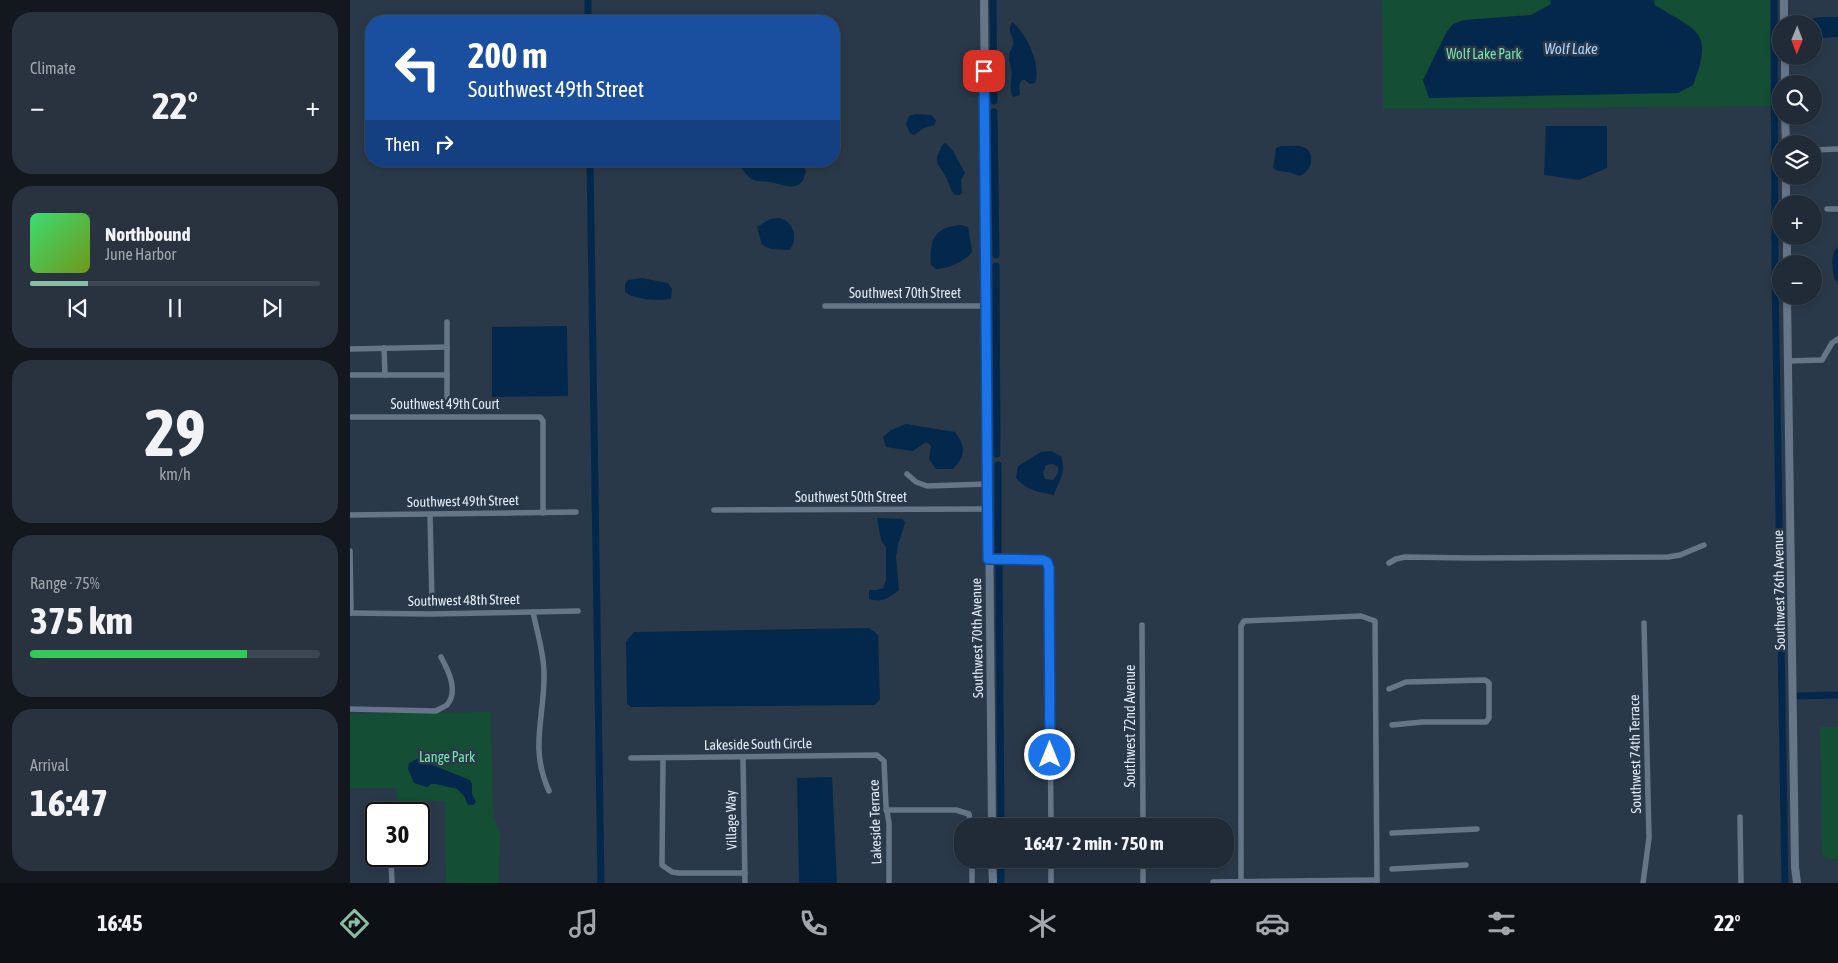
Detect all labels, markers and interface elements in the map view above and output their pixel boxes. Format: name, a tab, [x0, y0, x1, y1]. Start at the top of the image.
north arrow	[1772, 15, 1822, 65]
map controls	[1772, 15, 1822, 305]
icon: left	[385, 35, 450, 100]
text: 200 m	[468, 35, 547, 75]
water label: Wolf Lake	[1544, 40, 1598, 57]
park label: Wolf Lake Park	[1446, 46, 1522, 62]
pin	[963, 50, 1005, 92]
icon: arrive	[970, 57, 998, 85]
text: Climate	[30, 59, 76, 77]
button: search	[1772, 75, 1822, 125]
text: Southwest 49th Street	[468, 76, 644, 102]
text: 22°	[152, 84, 198, 127]
text: −	[30, 90, 45, 122]
text: +	[305, 90, 320, 122]
icon: right	[430, 130, 458, 158]
text: Then	[385, 133, 420, 155]
button: layers	[1772, 135, 1822, 185]
button: +	[1772, 195, 1822, 245]
text: Northbound	[105, 223, 191, 245]
text: June Harbor	[105, 245, 176, 263]
button: −	[1772, 255, 1822, 305]
street label: Southwest 70th Street	[849, 285, 961, 301]
icon: previous	[64, 294, 92, 322]
icon: pause	[161, 294, 189, 322]
icon: next	[258, 294, 286, 322]
text: 29	[144, 395, 206, 470]
street label: Southwest 49th Court	[390, 396, 500, 412]
text: km/h	[159, 465, 191, 483]
street label: Southwest 50th Street	[795, 489, 907, 505]
street label: Southwest 49th Street	[407, 492, 519, 510]
street label: Southwest 76th Avenue	[1770, 530, 1788, 650]
text: Range · 75%	[30, 574, 100, 592]
street label: Southwest 70th Avenue	[968, 578, 986, 698]
street label: Southwest 48th Street	[408, 591, 520, 609]
text: 375 km	[30, 599, 133, 642]
street label: Southwest 72nd Avenue	[1122, 665, 1138, 787]
street label: Southwest 74th Terrace	[1626, 694, 1644, 814]
position arrow	[1023, 728, 1075, 780]
street label: Lakeside South Circle	[704, 735, 812, 753]
park label: Lange Park	[419, 749, 475, 765]
text: Arrival	[30, 756, 69, 774]
street label: Lakeside Terrace	[866, 779, 884, 865]
text: 16:47	[30, 781, 108, 824]
street label: Village Way	[722, 790, 740, 850]
speed limit sign: 30	[365, 802, 430, 867]
text: 16:47 · 2 min · 750 m	[1024, 832, 1164, 854]
icon: directions	[337, 906, 372, 941]
icon: music	[566, 906, 601, 941]
icon: phone	[796, 906, 831, 941]
icon: climate	[1025, 906, 1060, 941]
icon: car	[1255, 906, 1290, 941]
icon: filters	[1484, 906, 1519, 941]
text: 16:45	[97, 910, 143, 936]
text: 22°	[1714, 910, 1741, 936]

